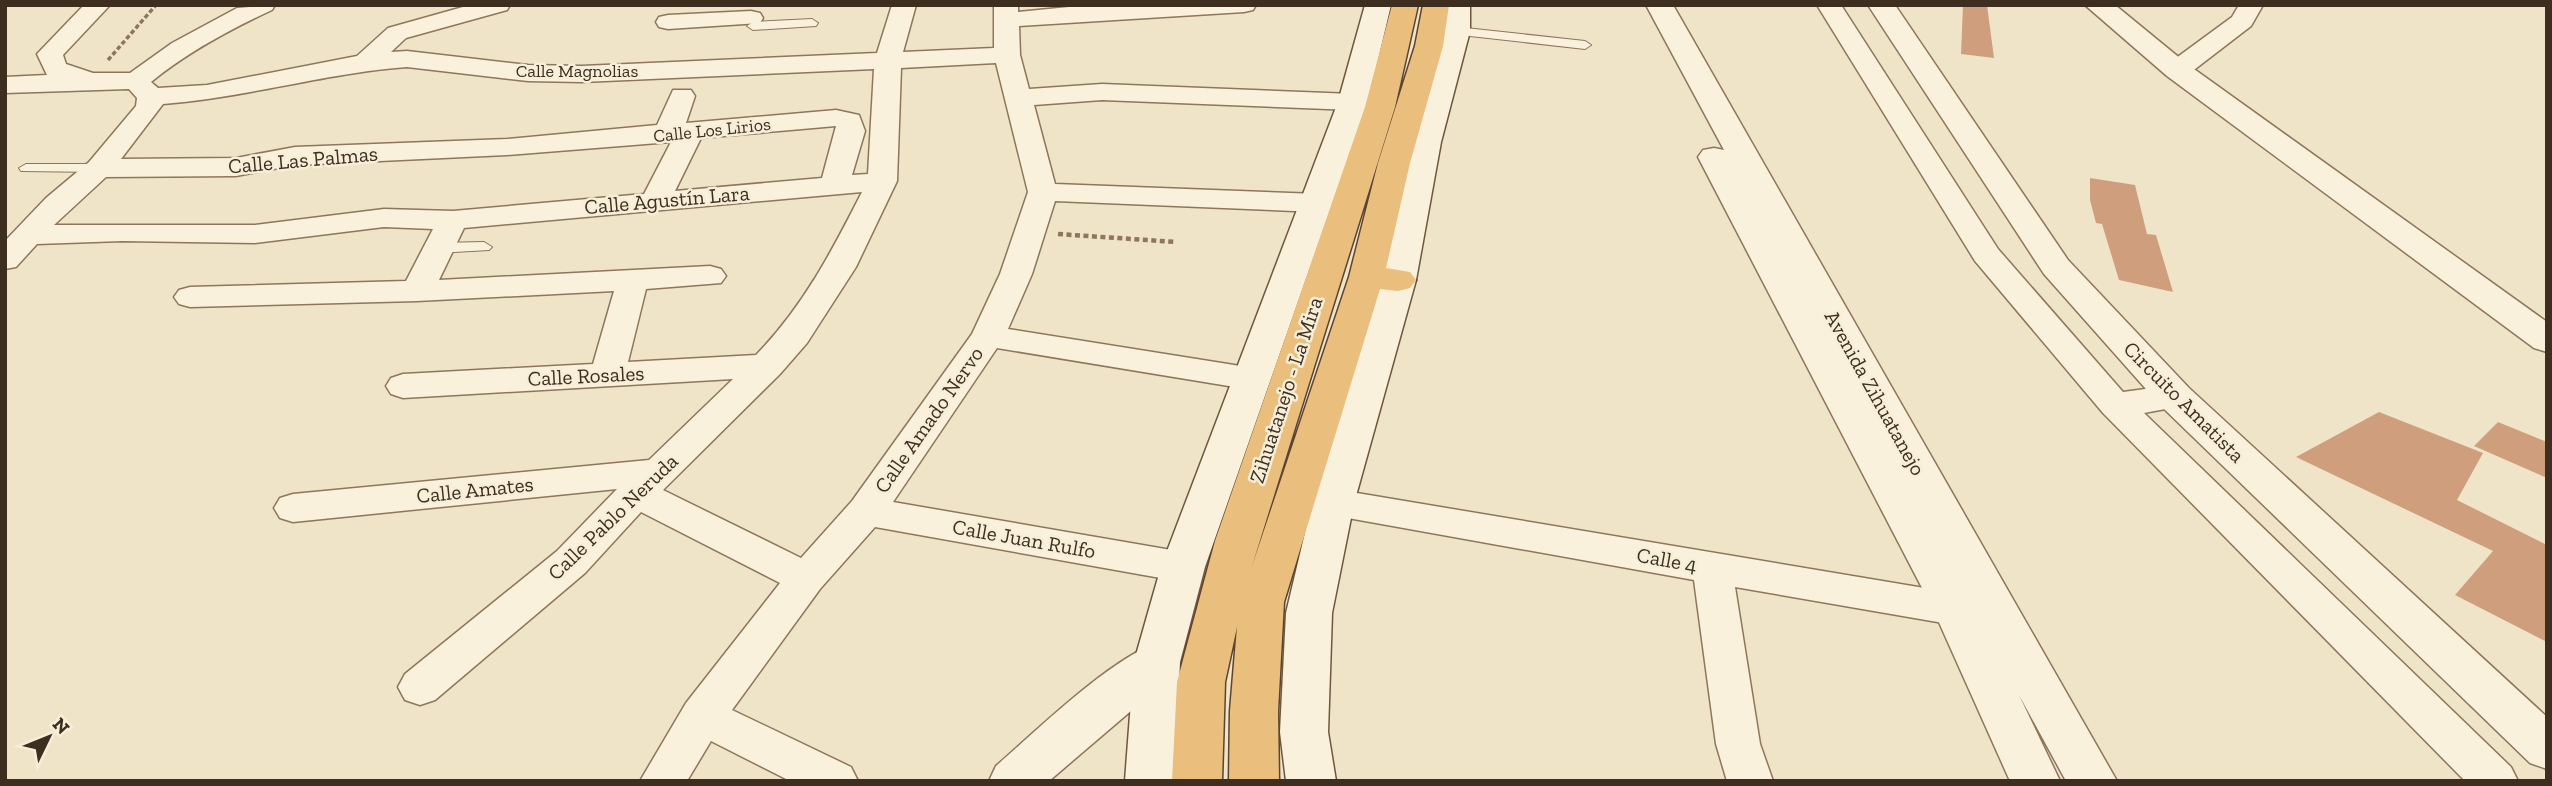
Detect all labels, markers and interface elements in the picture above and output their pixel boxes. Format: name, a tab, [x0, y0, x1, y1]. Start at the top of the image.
street label: Calle Magnolias	[516, 60, 638, 82]
street label: Calle Los Lirios	[652, 113, 772, 147]
street label: Calle Las Palmas	[227, 141, 379, 178]
street label: Calle Agustín Lara	[583, 180, 751, 219]
street label: Zihuatanejo - La Mira	[1244, 294, 1328, 486]
street label: Avenida Zihuatanejo	[1819, 306, 1931, 480]
street label: Circuito Amatista	[2119, 336, 2250, 467]
street label: Calle Amado Nervo	[869, 342, 988, 498]
street label: Calle Rosales	[527, 360, 645, 391]
street label: Calle Pablo Neruda	[542, 448, 683, 585]
street label: Calle Amates	[415, 471, 535, 508]
street label: Calle Juan Rulfo	[951, 514, 1097, 563]
street label: Calle 4	[1635, 542, 1699, 577]
north arrow	[14, 702, 84, 772]
text: N	[48, 713, 74, 739]

